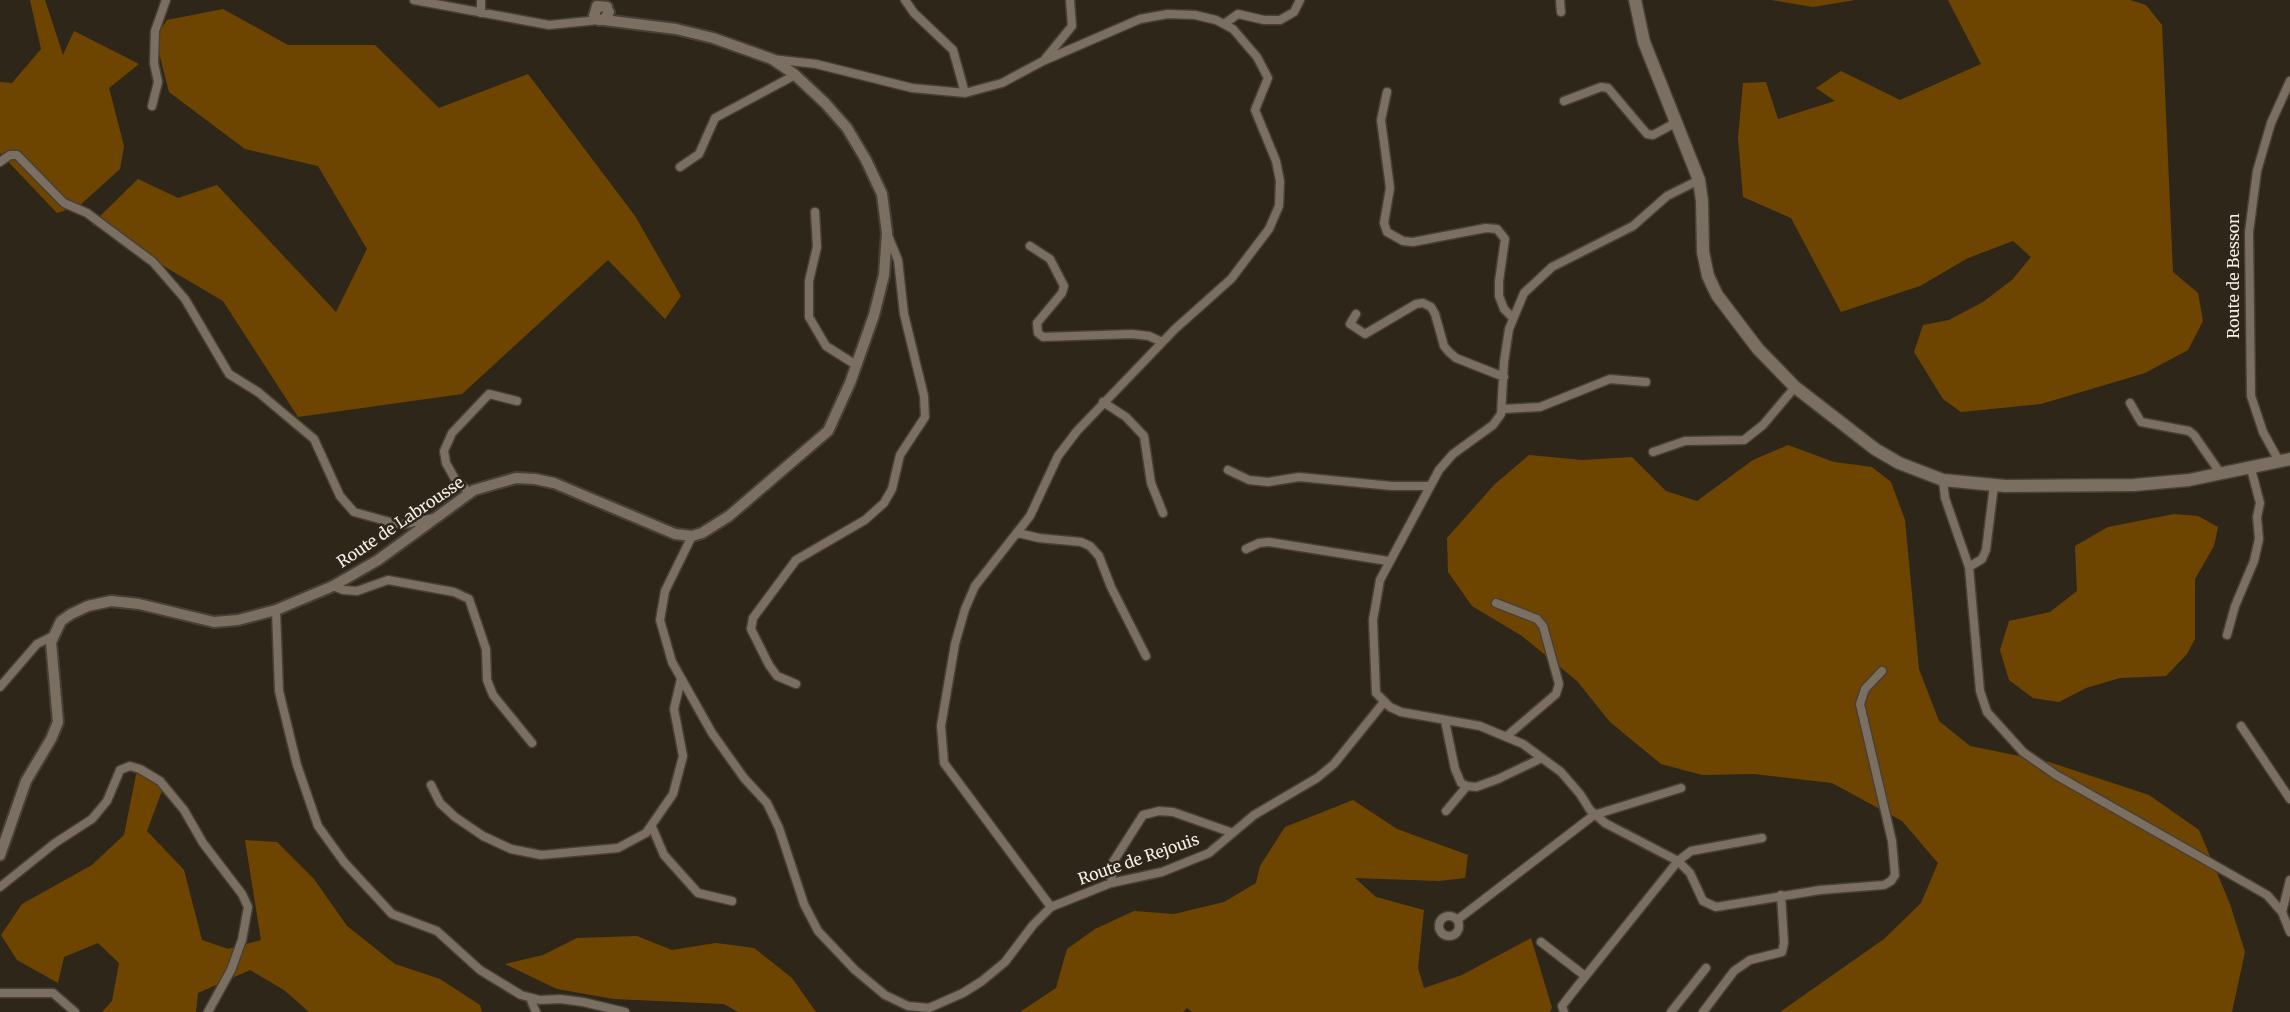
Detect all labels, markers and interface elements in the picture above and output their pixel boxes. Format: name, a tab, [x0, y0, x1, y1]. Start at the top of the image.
street label: Route de Besson	[2224, 213, 2244, 339]
street label: Route de Labrousse	[334, 473, 468, 573]
street label: Route de Rejouis	[1076, 830, 1202, 890]

